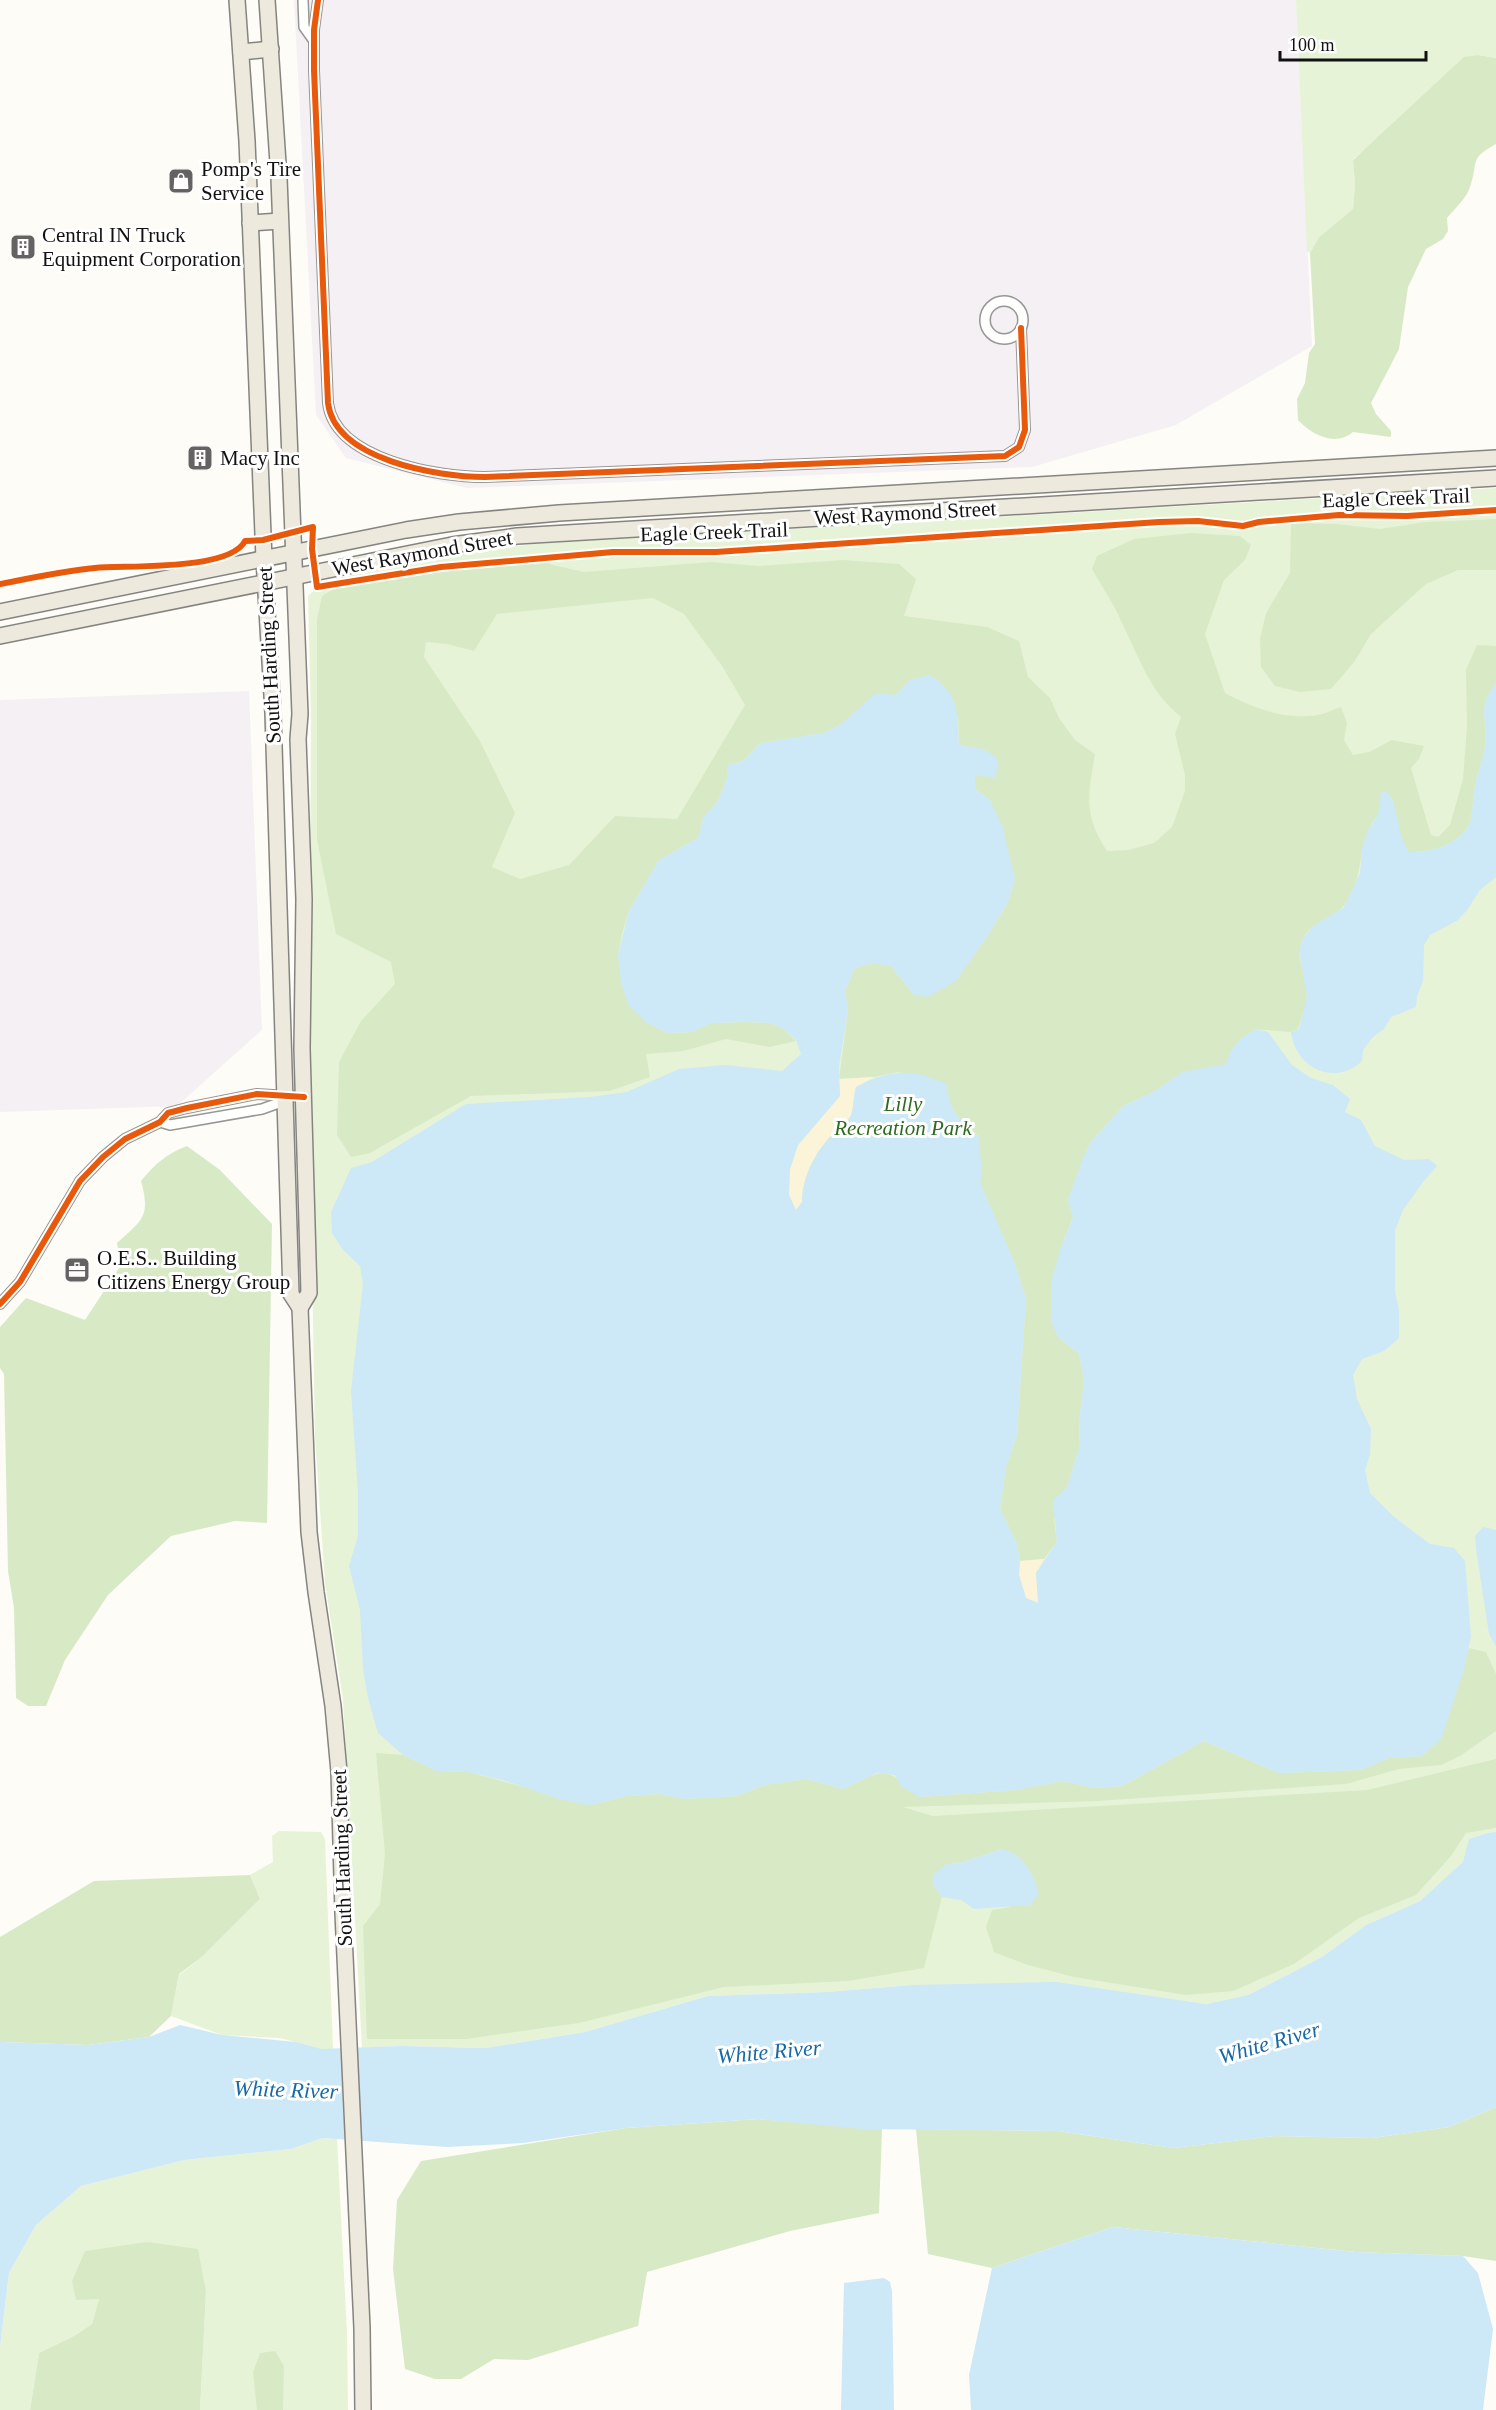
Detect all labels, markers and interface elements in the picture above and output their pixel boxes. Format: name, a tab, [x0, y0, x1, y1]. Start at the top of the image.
scale bar	[1280, 24, 1426, 62]
text: 100 m	[1289, 35, 1335, 55]
place label: Pomp's Tire Service	[201, 157, 301, 205]
shop icon: Pomp's Tire Service	[166, 166, 196, 196]
place label: Central IN Truck Equipment Corporation	[42, 223, 241, 271]
building icon: Central IN Truck Equipment Corporation	[8, 232, 38, 262]
building icon: Macy Inc	[185, 443, 215, 473]
place label: Macy Inc	[220, 446, 300, 470]
street label: Eagle Creek Trail	[1322, 483, 1471, 513]
street label: West Raymond Street	[813, 496, 997, 530]
street label: Eagle Creek Trail	[640, 517, 789, 547]
street label: West Raymond Street	[330, 525, 514, 581]
street label: South Harding Street	[252, 566, 286, 744]
park label: Lilly Recreation Park	[833, 1092, 972, 1140]
place label: O.E.S.. Building Citizens Energy Group	[97, 1246, 290, 1294]
office icon: O.E.S.. Building Citizens Energy Group	[62, 1255, 92, 1285]
street label: South Harding Street	[327, 1769, 357, 1947]
water label: White River	[1215, 2016, 1323, 2069]
water label: White River	[716, 2034, 823, 2069]
water label: White River	[233, 2075, 339, 2104]

